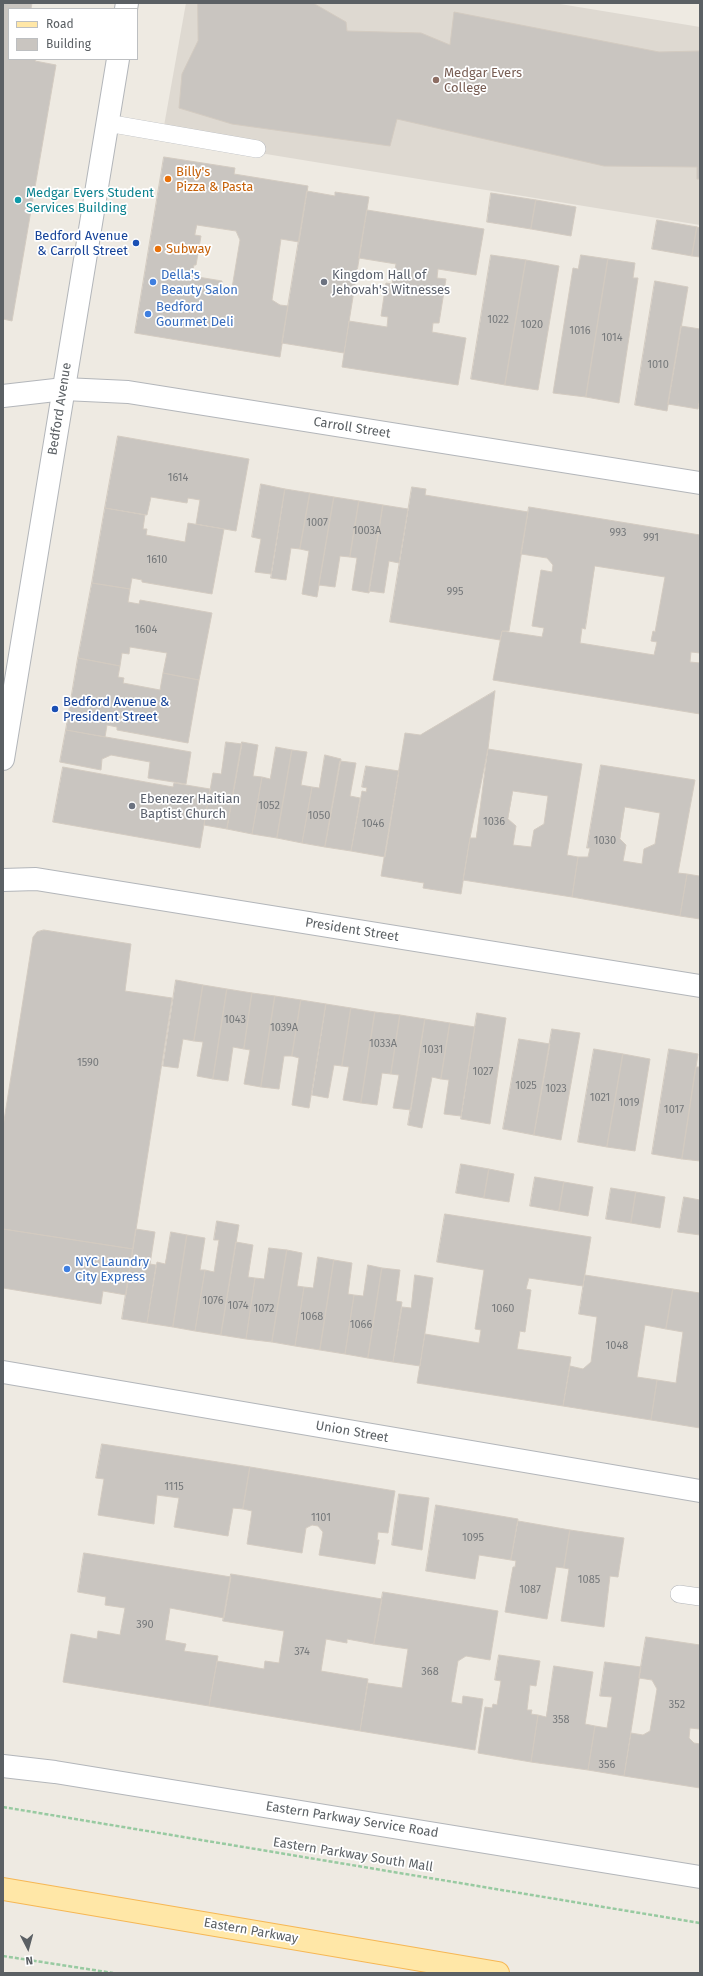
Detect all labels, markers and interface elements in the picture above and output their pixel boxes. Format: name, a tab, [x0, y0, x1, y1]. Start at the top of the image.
legend	[8, 8, 138, 60]
text: Road	[46, 17, 74, 31]
text: Building	[46, 37, 91, 51]
place label: Medgar Evers College	[444, 65, 522, 96]
marker: Medgar Evers College	[431, 75, 441, 85]
place label: Billy's Pizza & Pasta	[176, 164, 253, 195]
marker: Billy's Pizza & Pasta	[163, 174, 173, 184]
place label: Medgar Evers Student Services Building	[26, 185, 154, 216]
marker: Medgar Evers Student Services Building	[13, 195, 23, 205]
place label: Bedford Avenue & Carroll Street	[34, 228, 128, 259]
marker: Bedford Avenue & Carroll Street	[131, 238, 141, 248]
place label: Subway	[166, 241, 211, 257]
marker: Subway	[153, 244, 163, 254]
place label: Della's Beauty Salon	[161, 267, 238, 298]
place label: Kingdom Hall of Jehovah's Witnesses	[332, 267, 450, 298]
marker: Della's Beauty Salon	[148, 277, 158, 287]
marker: Kingdom Hall of Jehovah's Witnesses	[319, 277, 329, 287]
place label: Bedford Gourmet Deli	[156, 299, 234, 330]
marker: Bedford Gourmet Deli	[143, 309, 153, 319]
house number: 1022	[487, 313, 509, 327]
house number: 1020	[521, 318, 543, 332]
house number: 1016	[569, 324, 591, 338]
house number: 1014	[601, 331, 623, 345]
house number: 1010	[647, 358, 669, 372]
street label: Bedford Avenue	[45, 362, 75, 456]
street label: Carroll Street	[312, 414, 392, 442]
house number: 1614	[168, 471, 188, 485]
house number: 1007	[306, 516, 328, 530]
house number: 1003A	[353, 524, 381, 538]
house number: 993	[610, 526, 626, 540]
house number: 991	[643, 531, 659, 545]
house number: 1610	[147, 553, 167, 567]
house number: 995	[446, 585, 464, 599]
house number: 1604	[135, 623, 157, 637]
place label: Bedford Avenue & President Street	[63, 694, 169, 725]
marker: Bedford Avenue & President Street	[50, 704, 60, 714]
place label: Ebenezer Haitian Baptist Church	[140, 791, 240, 822]
house number: 1052	[258, 799, 280, 813]
marker: Ebenezer Haitian Baptist Church	[127, 801, 137, 811]
house number: 1050	[308, 809, 330, 823]
house number: 1036	[483, 815, 505, 829]
house number: 1046	[362, 817, 384, 831]
house number: 1030	[594, 834, 616, 848]
street label: President Street	[304, 915, 400, 945]
house number: 1043	[224, 1013, 246, 1027]
house number: 1039A	[270, 1021, 298, 1035]
house number: 1033A	[369, 1037, 397, 1051]
house number: 1031	[423, 1043, 443, 1057]
house number: 1590	[77, 1056, 99, 1070]
house number: 1027	[473, 1065, 493, 1079]
house number: 1025	[515, 1079, 537, 1093]
house number: 1023	[545, 1082, 567, 1096]
house number: 1021	[590, 1091, 610, 1105]
house number: 1019	[618, 1096, 640, 1110]
house number: 1017	[664, 1103, 684, 1117]
place label: NYC Laundry City Express	[75, 1254, 149, 1285]
marker: NYC Laundry City Express	[62, 1264, 72, 1274]
house number: 1076	[202, 1294, 224, 1308]
house number: 1074	[228, 1299, 248, 1313]
house number: 1072	[254, 1302, 274, 1316]
house number: 1060	[492, 1302, 514, 1316]
house number: 1068	[301, 1310, 323, 1324]
house number: 1066	[350, 1318, 372, 1332]
house number: 1048	[606, 1339, 628, 1353]
street label: Union Street	[314, 1418, 390, 1446]
house number: 1115	[164, 1480, 184, 1494]
house number: 1101	[311, 1511, 331, 1525]
house number: 1095	[462, 1531, 484, 1545]
house number: 1085	[578, 1573, 600, 1587]
house number: 1087	[519, 1583, 541, 1597]
house number: 390	[136, 1618, 154, 1632]
house number: 374	[294, 1645, 310, 1659]
house number: 368	[421, 1665, 439, 1679]
house number: 352	[669, 1698, 685, 1712]
house number: 358	[552, 1713, 570, 1727]
house number: 356	[599, 1758, 615, 1772]
street label: Eastern Parkway Service Road	[265, 1799, 439, 1841]
street label: Eastern Parkway South Mall	[272, 1835, 434, 1875]
street label: Eastern Parkway	[203, 1915, 299, 1947]
north arrow	[8, 1928, 48, 1968]
text: N	[25, 1954, 34, 1967]

